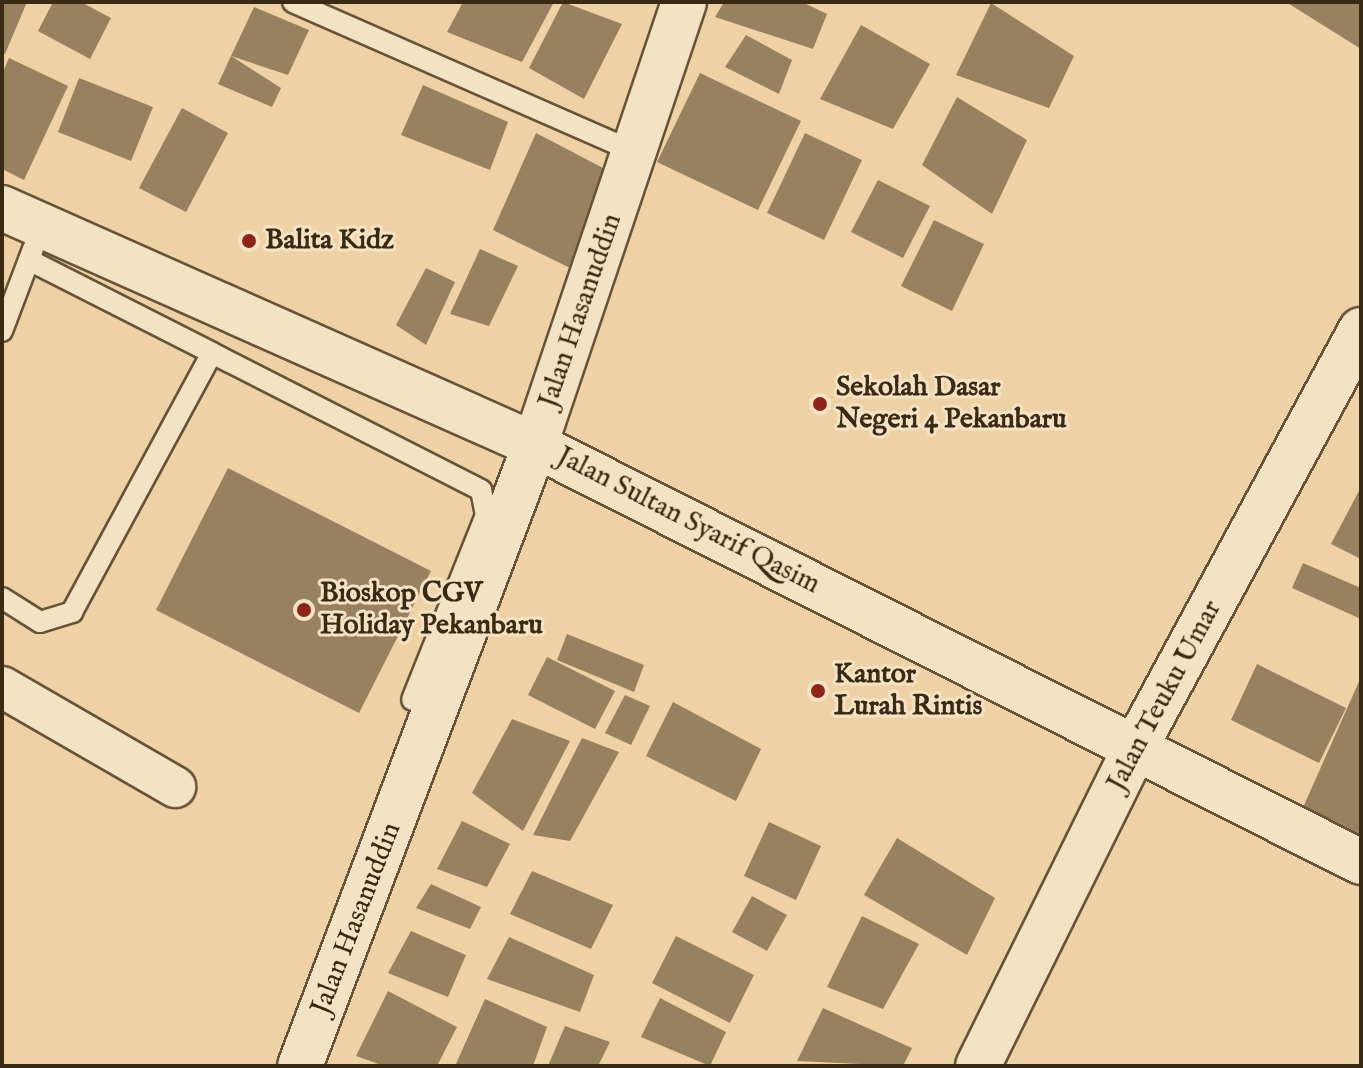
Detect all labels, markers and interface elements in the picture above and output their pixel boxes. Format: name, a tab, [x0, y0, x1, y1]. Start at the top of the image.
street label: Jalan Hasanuddin	[532, 209, 630, 413]
place label: Balita Kidz	[265, 224, 394, 258]
marker: Balita Kidz	[240, 232, 258, 250]
place label: Sekolah Dasar Negeri 4 Pekanbaru	[836, 371, 1067, 437]
marker: Sekolah Dasar Negeri 4 Pekanbaru	[811, 395, 829, 413]
street label: Jalan Sultan Syarif Qasim	[551, 440, 825, 602]
place label: Bioskop CGV Holiday Pekanbaru	[320, 577, 543, 643]
street label: Jalan Teuku Umar	[1101, 595, 1229, 797]
marker: Bioskop CGV Holiday Pekanbaru	[295, 601, 313, 619]
place label: Kantor Lurah Rintis	[834, 658, 982, 724]
marker: Kantor Lurah Rintis	[809, 682, 827, 700]
street label: Jalan Hasanuddin	[305, 818, 409, 1020]

